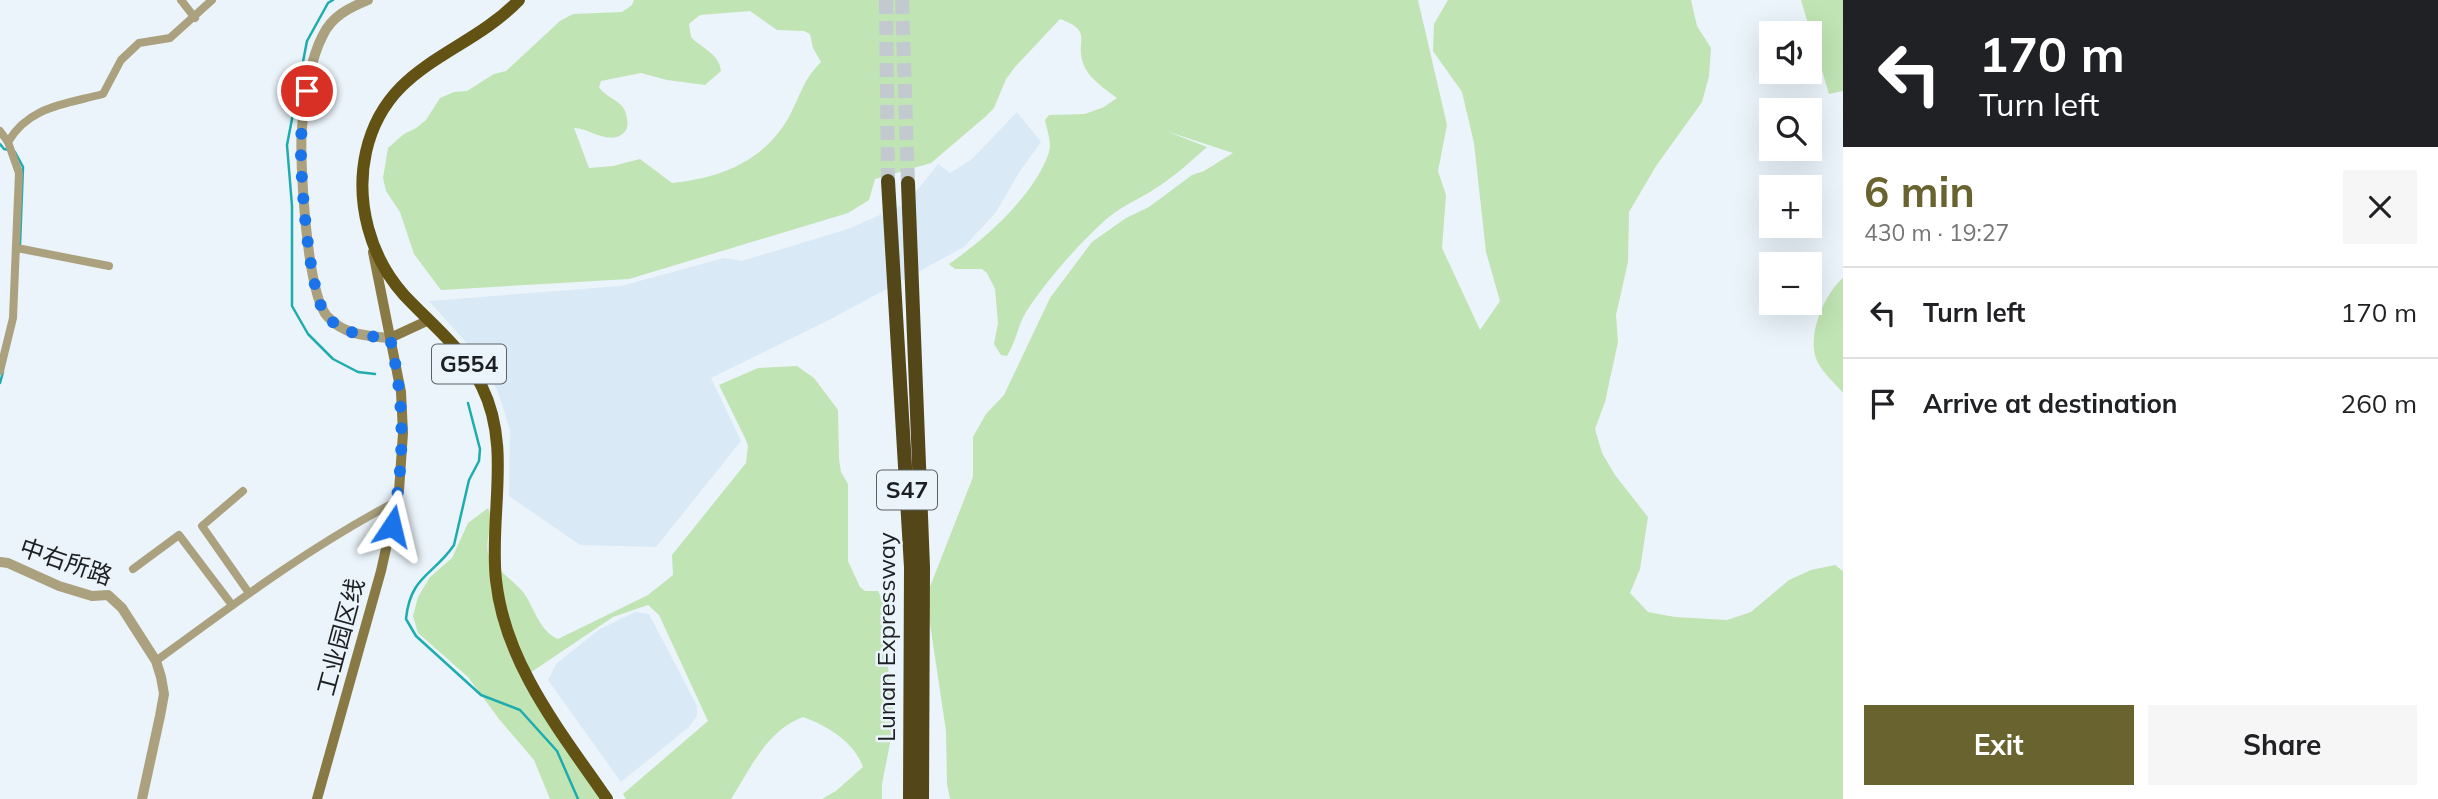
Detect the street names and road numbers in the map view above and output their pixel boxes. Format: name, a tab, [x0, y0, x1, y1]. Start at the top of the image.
road number: G554	[432, 344, 506, 384]
road number: S47	[877, 470, 937, 510]
street label: 中右所路	[16, 531, 117, 591]
street label: Lunan Expressway	[871, 532, 901, 742]
street label: 工业园区线	[310, 575, 370, 699]

